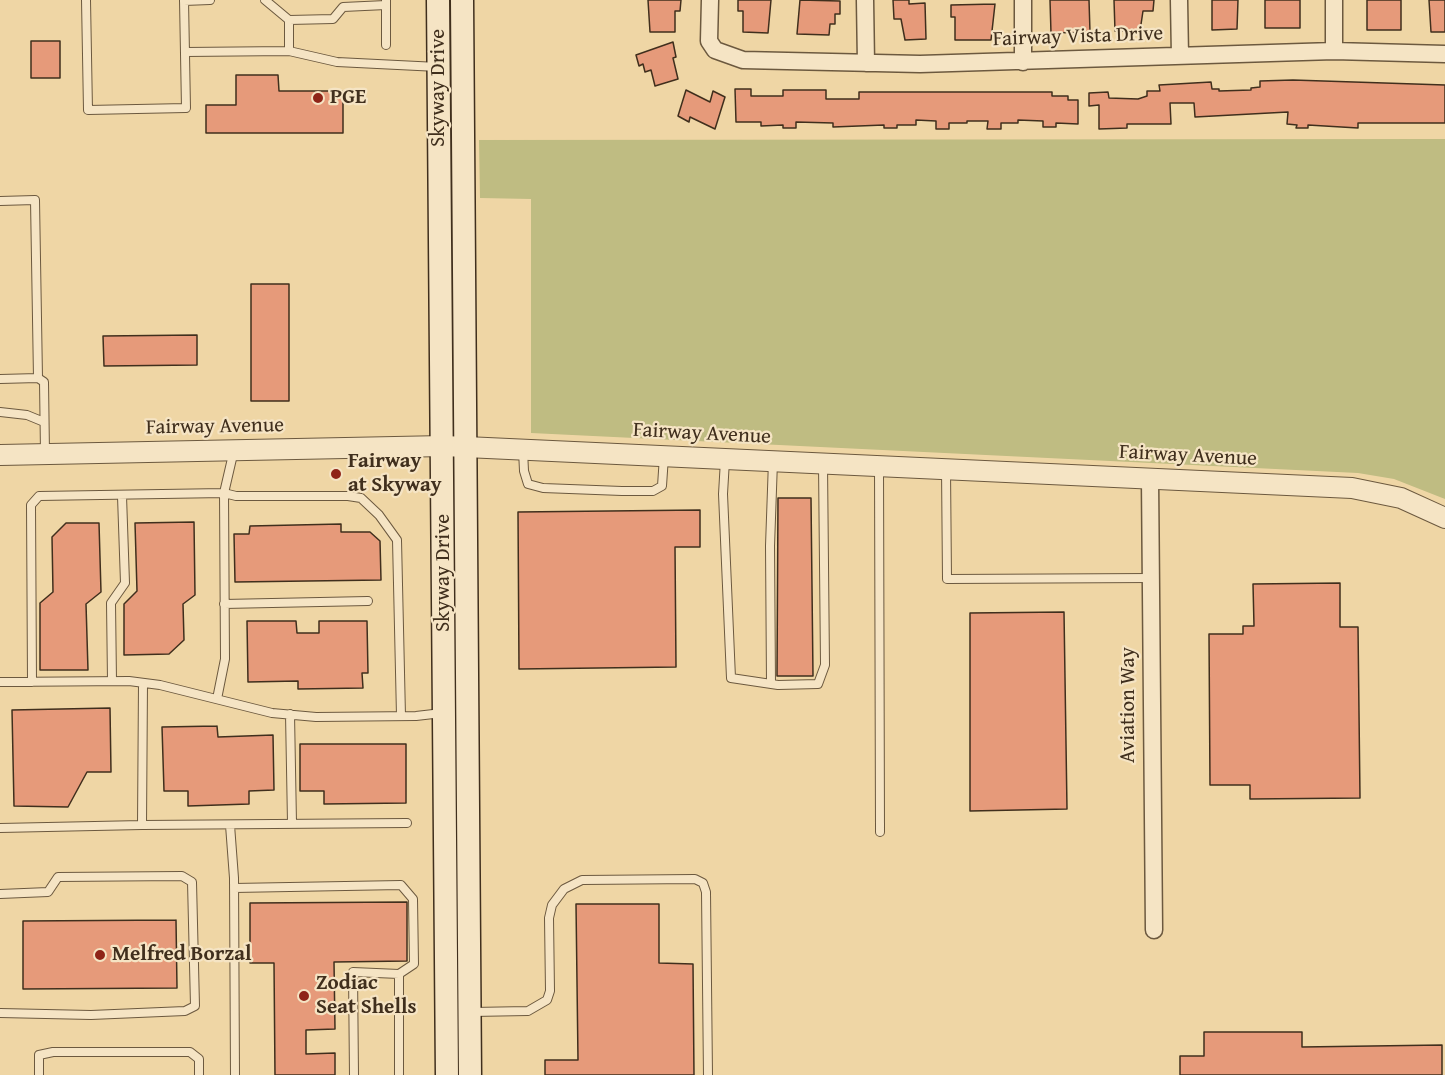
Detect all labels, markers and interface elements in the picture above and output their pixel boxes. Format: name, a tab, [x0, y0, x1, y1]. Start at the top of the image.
street label: Fairway Vista Drive	[992, 21, 1164, 53]
street label: Skyway Drive	[426, 29, 452, 147]
place label: PGE	[330, 85, 366, 111]
marker: PGE	[311, 91, 325, 105]
street label: Fairway Avenue	[146, 413, 284, 441]
street label: Fairway Avenue	[632, 418, 772, 450]
street label: Fairway Avenue	[1118, 440, 1258, 472]
place label: Fairway at Skyway	[348, 449, 441, 499]
marker: Fairway at Skyway	[329, 467, 343, 481]
street label: Skyway Drive	[431, 514, 457, 632]
street label: Aviation Way	[1116, 647, 1142, 763]
place label: Melfred Borzal	[112, 942, 252, 968]
marker: Melfred Borzal	[93, 948, 107, 962]
place label: Zodiac Seat Shells	[316, 971, 416, 1021]
marker: Zodiac Seat Shells	[297, 989, 311, 1003]

